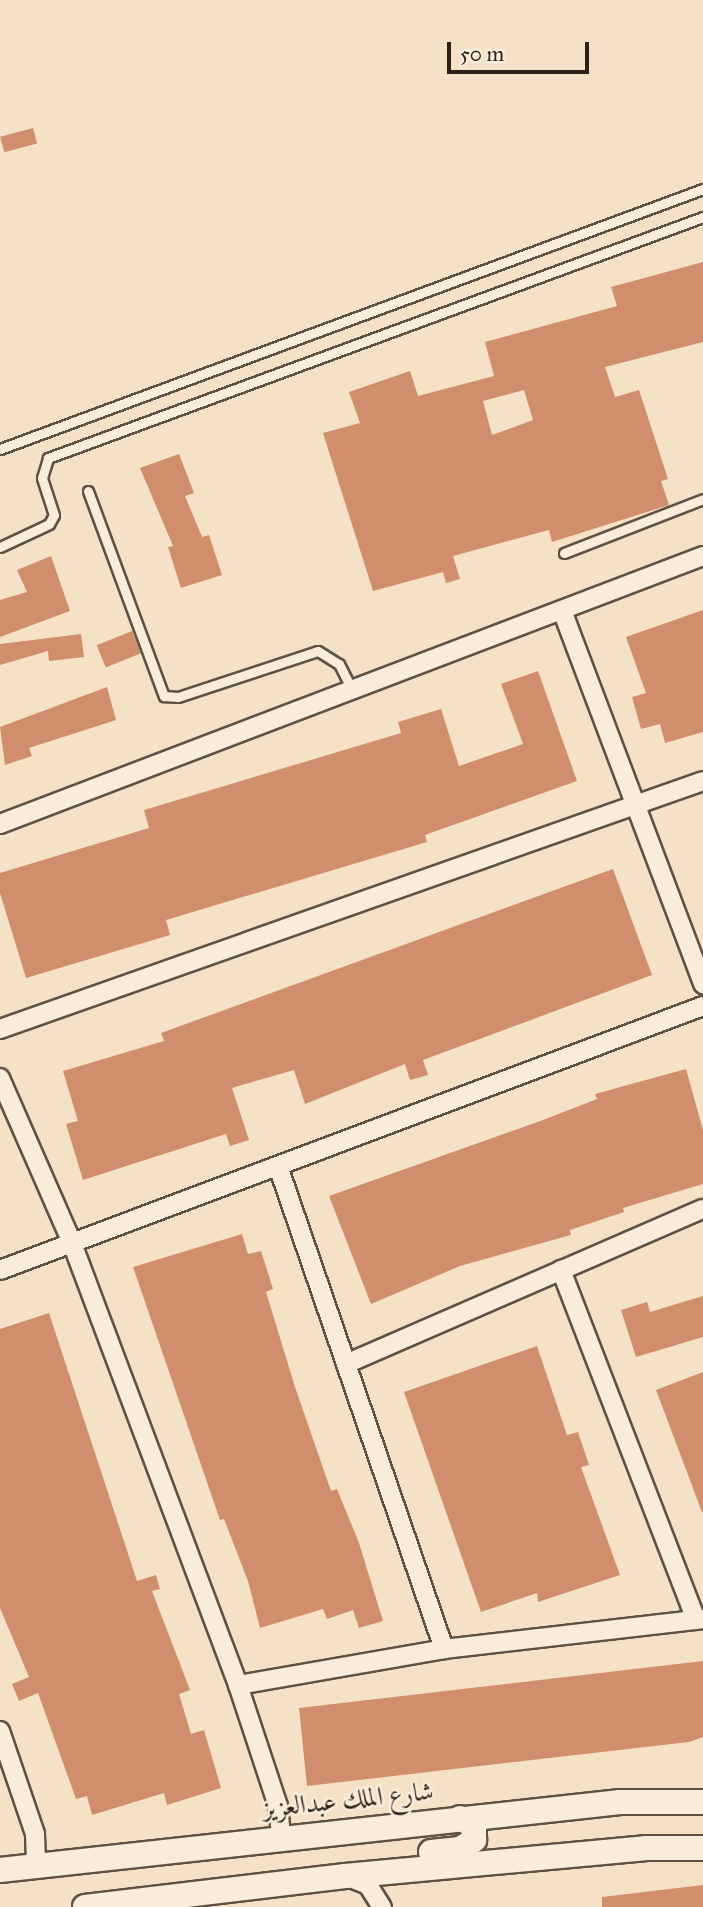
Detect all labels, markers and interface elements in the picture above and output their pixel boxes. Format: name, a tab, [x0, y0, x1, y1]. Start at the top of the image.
scale bar	[451, 28, 593, 72]
text: 50 m	[460, 41, 504, 67]
street label: شارع الملك عبدالعزيز	[261, 1776, 435, 1824]

